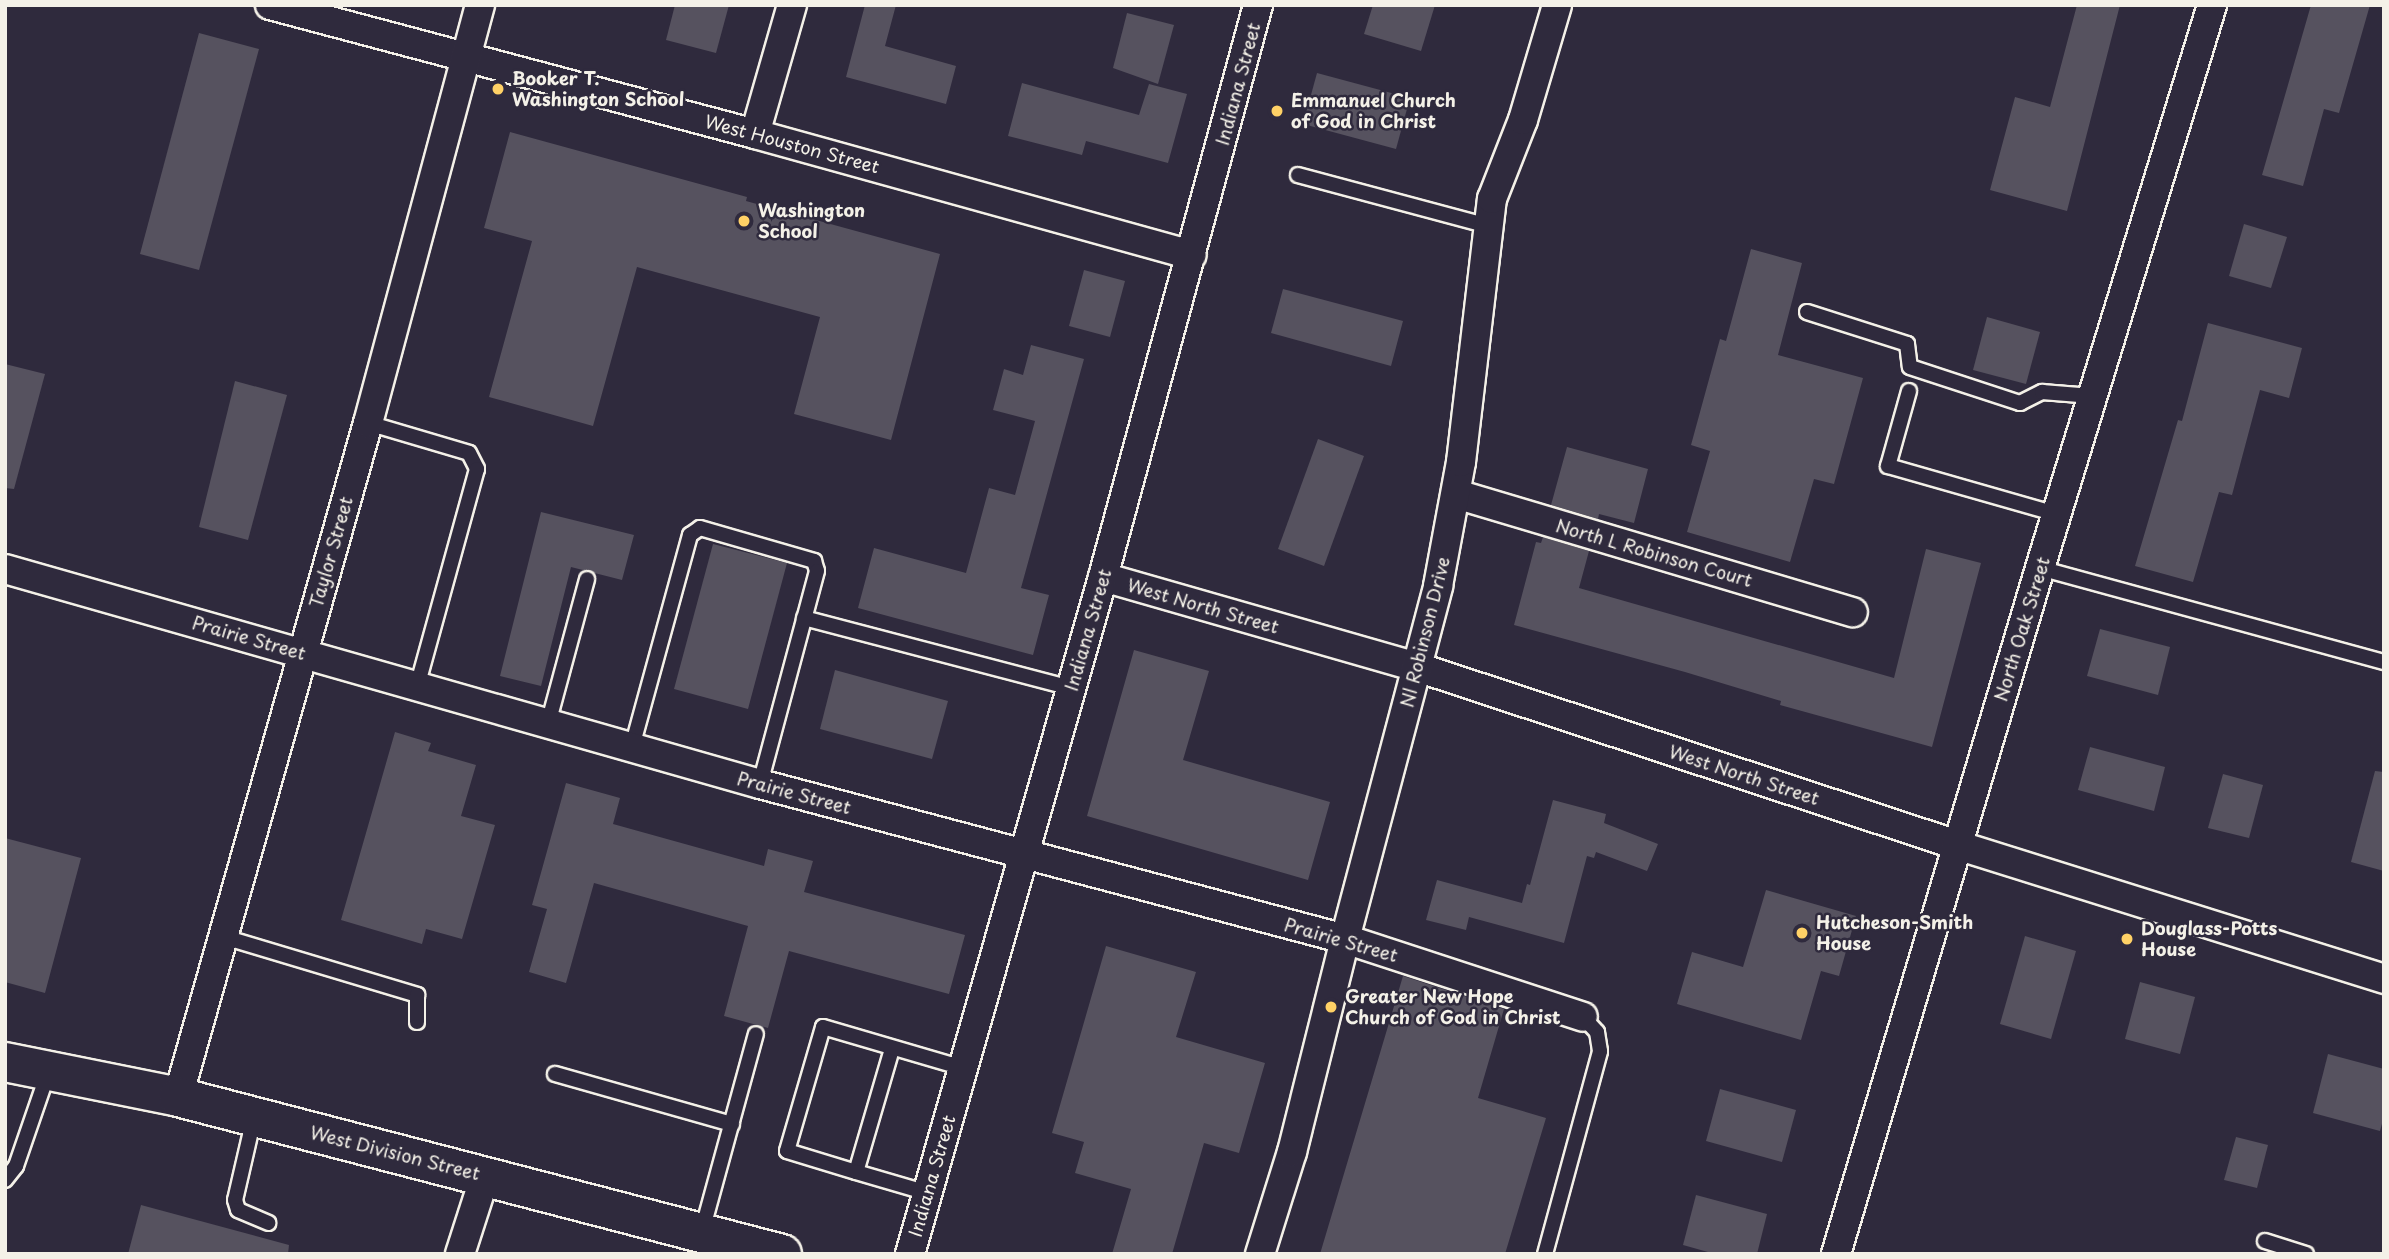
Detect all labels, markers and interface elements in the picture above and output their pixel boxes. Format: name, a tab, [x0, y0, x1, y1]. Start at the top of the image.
street label: Indiana Street	[1211, 21, 1265, 147]
place label: Booker T. Washington School	[512, 68, 685, 110]
marker: Booker T. Washington School	[490, 81, 506, 97]
place label: Emmanuel Church of God in Christ	[1291, 90, 1457, 132]
marker: Emmanuel Church of God in Christ	[1269, 103, 1285, 119]
street label: West Houston Street	[703, 111, 881, 177]
place label: Washington School	[758, 200, 865, 242]
marker: Washington School	[736, 213, 752, 229]
street label: Taylor Street	[305, 494, 357, 610]
street label: North L Robinson Court	[1552, 514, 1756, 592]
street label: North Oak Street	[1989, 553, 2055, 705]
street label: Nl Robinson Drive	[1396, 555, 1454, 709]
street label: Indiana Street	[1060, 567, 1116, 693]
street label: West North Street	[1124, 574, 1282, 638]
street label: Prairie Street	[189, 611, 309, 665]
street label: West North Street	[1666, 740, 1822, 810]
street label: Prairie Street	[734, 767, 854, 819]
place label: Hutcheson-Smith House	[1816, 912, 1973, 954]
street label: Prairie Street	[1281, 913, 1401, 967]
place label: Douglass-Potts House	[2141, 918, 2277, 960]
marker: Hutcheson-Smith House	[1794, 925, 1810, 941]
marker: Douglass-Potts House	[2119, 931, 2135, 947]
place label: Greater New Hope Church of God in Christ	[1345, 986, 1562, 1028]
marker: Greater New Hope Church of God in Christ	[1323, 999, 1339, 1015]
street label: Indiana Street	[904, 1113, 960, 1239]
street label: West Division Street	[307, 1121, 483, 1185]

